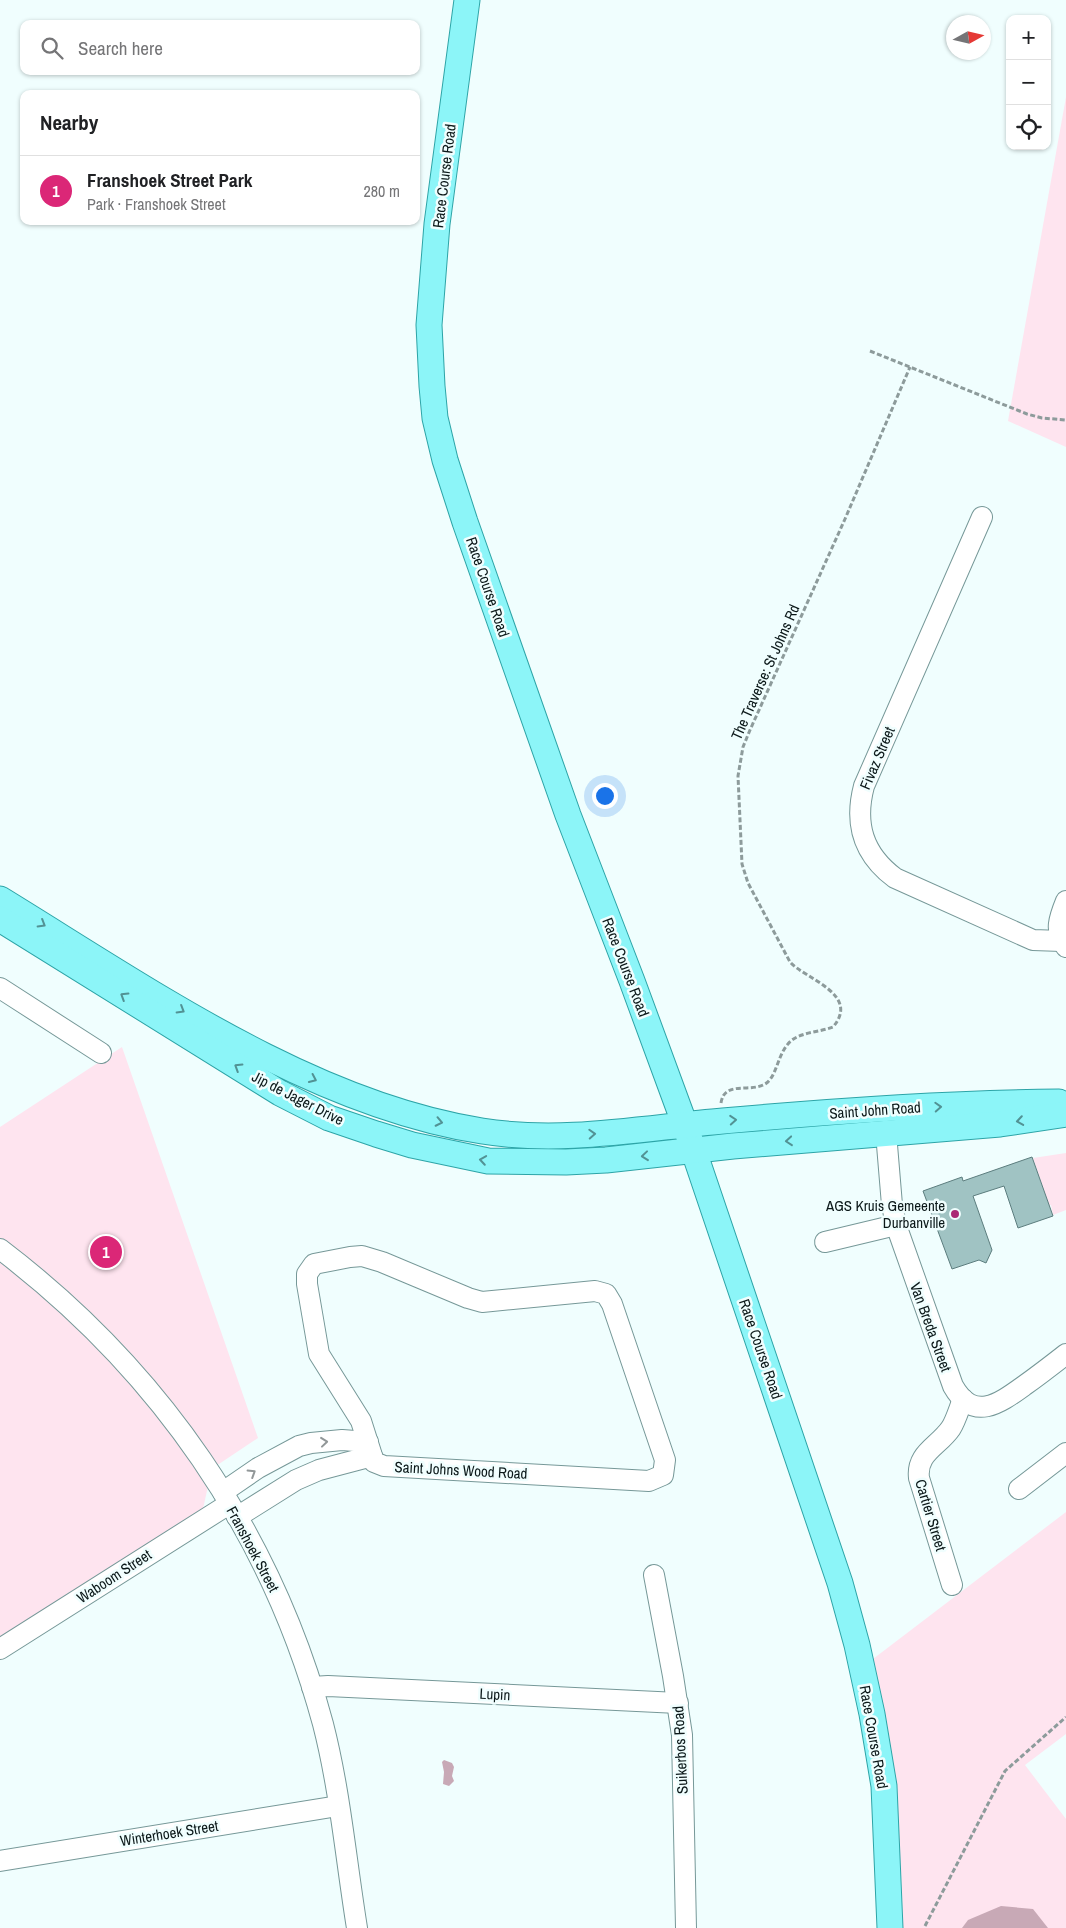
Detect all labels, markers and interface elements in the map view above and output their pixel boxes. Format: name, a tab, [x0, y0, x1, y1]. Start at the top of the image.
north arrow	[946, 15, 991, 60]
map controls	[1006, 15, 1051, 150]
button: +	[1006, 15, 1051, 60]
search box	[20, 20, 420, 75]
icon: search	[38, 34, 66, 62]
text: Search here	[78, 35, 163, 61]
button: −	[1006, 60, 1051, 105]
button: locate	[1006, 105, 1051, 150]
text: Nearby	[40, 108, 98, 137]
street label: Race Course Road	[427, 123, 461, 229]
text: Franshoek Street Park	[87, 167, 252, 193]
text: 1	[52, 180, 60, 202]
text: 280 m	[364, 180, 400, 202]
text: Park · Franshoek Street	[87, 193, 226, 215]
street label: Race Course Road	[461, 534, 515, 640]
street label: The Traverse: St Johns Rd	[726, 601, 804, 743]
street label: Fivaz Street	[854, 723, 900, 793]
your location	[592, 783, 618, 809]
street label: Race Course Road	[597, 914, 655, 1020]
one-way arrow	[36, 918, 45, 928]
one-way arrow	[121, 993, 130, 1003]
one-way arrow	[176, 1003, 185, 1013]
one-way arrow	[235, 1063, 244, 1073]
street label: Jip de Jager Drive	[248, 1066, 348, 1130]
one-way arrow	[308, 1073, 317, 1083]
street label: Saint John Road	[829, 1096, 921, 1124]
one-way arrow	[934, 1101, 942, 1112]
one-way arrow	[729, 1115, 737, 1126]
one-way arrow	[434, 1116, 443, 1127]
one-way arrow	[1015, 1116, 1024, 1126]
one-way arrow	[589, 1128, 597, 1139]
one-way arrow	[785, 1136, 793, 1147]
one-way arrow	[641, 1150, 649, 1161]
one-way arrow	[479, 1155, 487, 1165]
place label: AGS Kruis Gemeente Durbanville	[825, 1195, 945, 1233]
marker: AGS Kruis Gemeente Durbanville	[949, 1208, 961, 1220]
pin: 1	[90, 1233, 122, 1271]
street label: Van Breda Street	[905, 1279, 957, 1375]
street label: Race Course Road	[734, 1296, 788, 1402]
one-way arrow	[320, 1437, 328, 1448]
street label: Saint Johns Wood Road	[394, 1456, 528, 1484]
one-way arrow	[246, 1469, 255, 1479]
street label: Cartier Street	[910, 1477, 952, 1554]
street label: Franshoek Street	[222, 1502, 285, 1596]
street label: Waboom Street	[73, 1544, 156, 1608]
street label: Lupin	[479, 1683, 511, 1705]
street label: Race Course Road	[855, 1684, 893, 1790]
street label: Suikerbos Road	[667, 1705, 693, 1795]
street label: Winterhoek Street	[118, 1815, 220, 1851]

